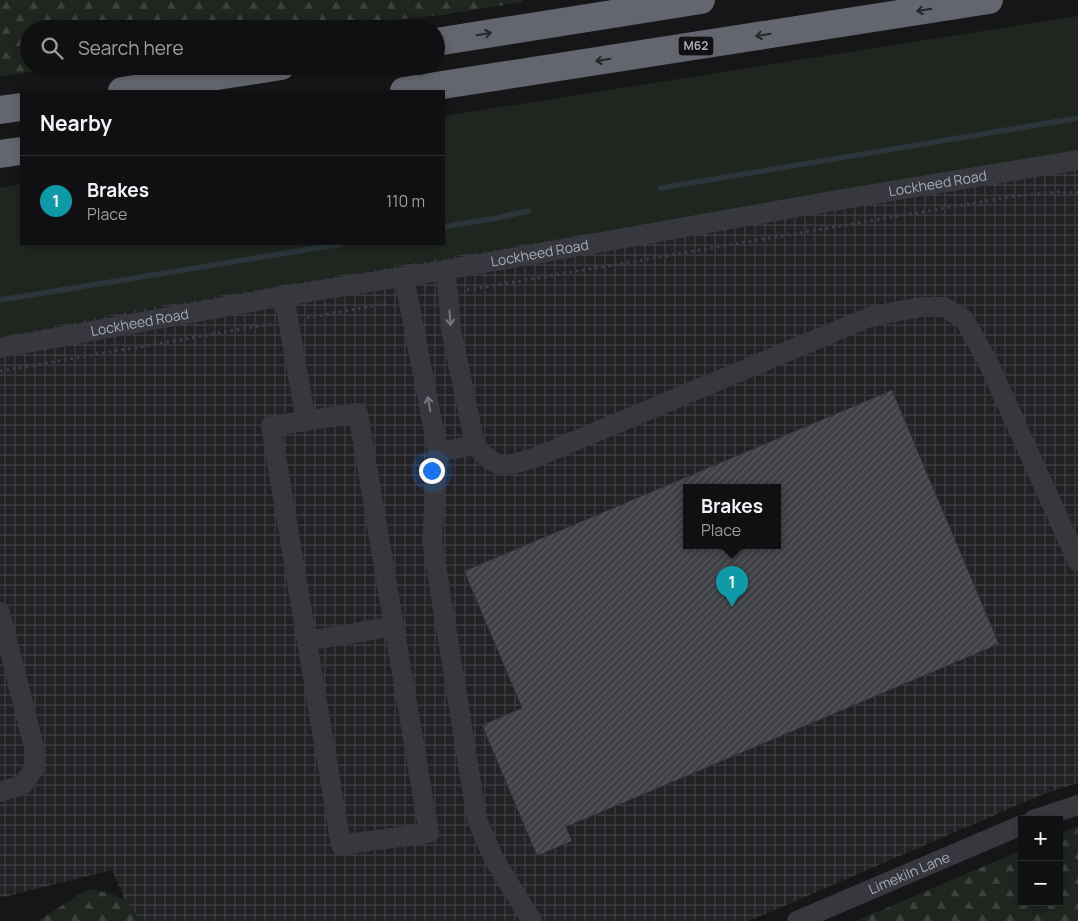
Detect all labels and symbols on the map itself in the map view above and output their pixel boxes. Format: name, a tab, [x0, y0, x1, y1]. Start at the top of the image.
one-way arrow	[916, 6, 932, 16]
one-way arrow	[476, 29, 492, 39]
one-way arrow	[756, 31, 772, 41]
road number: M62	[678, 36, 714, 56]
one-way arrow	[595, 56, 611, 66]
street label: Lockheed Road	[887, 165, 988, 200]
street label: Lockheed Road	[489, 235, 590, 271]
street label: Lockheed Road	[89, 304, 190, 340]
one-way arrow	[446, 310, 455, 326]
one-way arrow	[424, 396, 434, 412]
your location	[419, 458, 445, 484]
pin: 1	[716, 566, 748, 607]
street label: Limekiln Lane	[866, 847, 953, 898]

